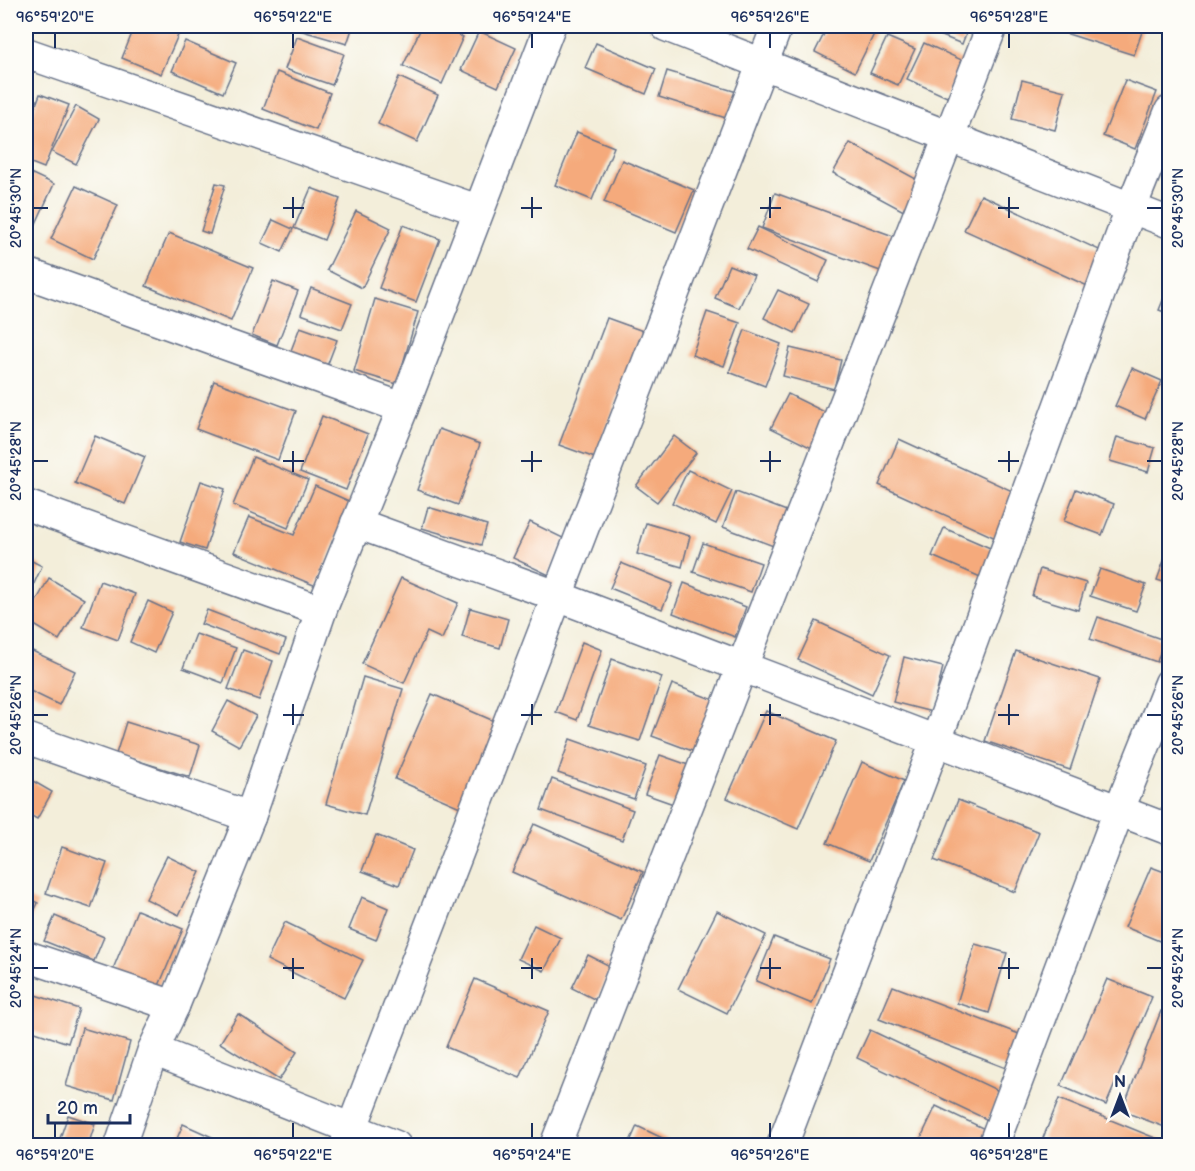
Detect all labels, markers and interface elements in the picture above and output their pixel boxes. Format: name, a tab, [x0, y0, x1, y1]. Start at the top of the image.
text: 96°59'20"E	[16, 8, 94, 27]
text: 96°59'22"E	[254, 8, 332, 27]
text: 96°59'24"E	[493, 8, 571, 27]
text: 96°59'26"E	[731, 8, 809, 27]
text: 96°59'28"E	[970, 8, 1048, 27]
text: 20°45'30"N	[7, 168, 26, 248]
text: 20°45'30"N	[1169, 168, 1188, 248]
text: 20°45'28"N	[7, 421, 26, 501]
text: 20°45'28"N	[1169, 421, 1188, 501]
text: 20°45'26"N	[7, 675, 26, 755]
text: 20°45'26"N	[1169, 675, 1188, 755]
text: 20°45'24"N	[7, 928, 26, 1008]
text: 20°45'24"N	[1169, 928, 1188, 1008]
north arrow	[1090, 1066, 1150, 1126]
text: N	[1114, 1073, 1126, 1092]
scale bar	[48, 1087, 130, 1125]
text: 20 m	[57, 1098, 98, 1119]
text: 96°59'20"E	[16, 1146, 94, 1165]
text: 96°59'22"E	[254, 1146, 332, 1165]
text: 96°59'24"E	[493, 1146, 571, 1165]
text: 96°59'26"E	[731, 1146, 809, 1165]
text: 96°59'28"E	[970, 1146, 1048, 1165]

